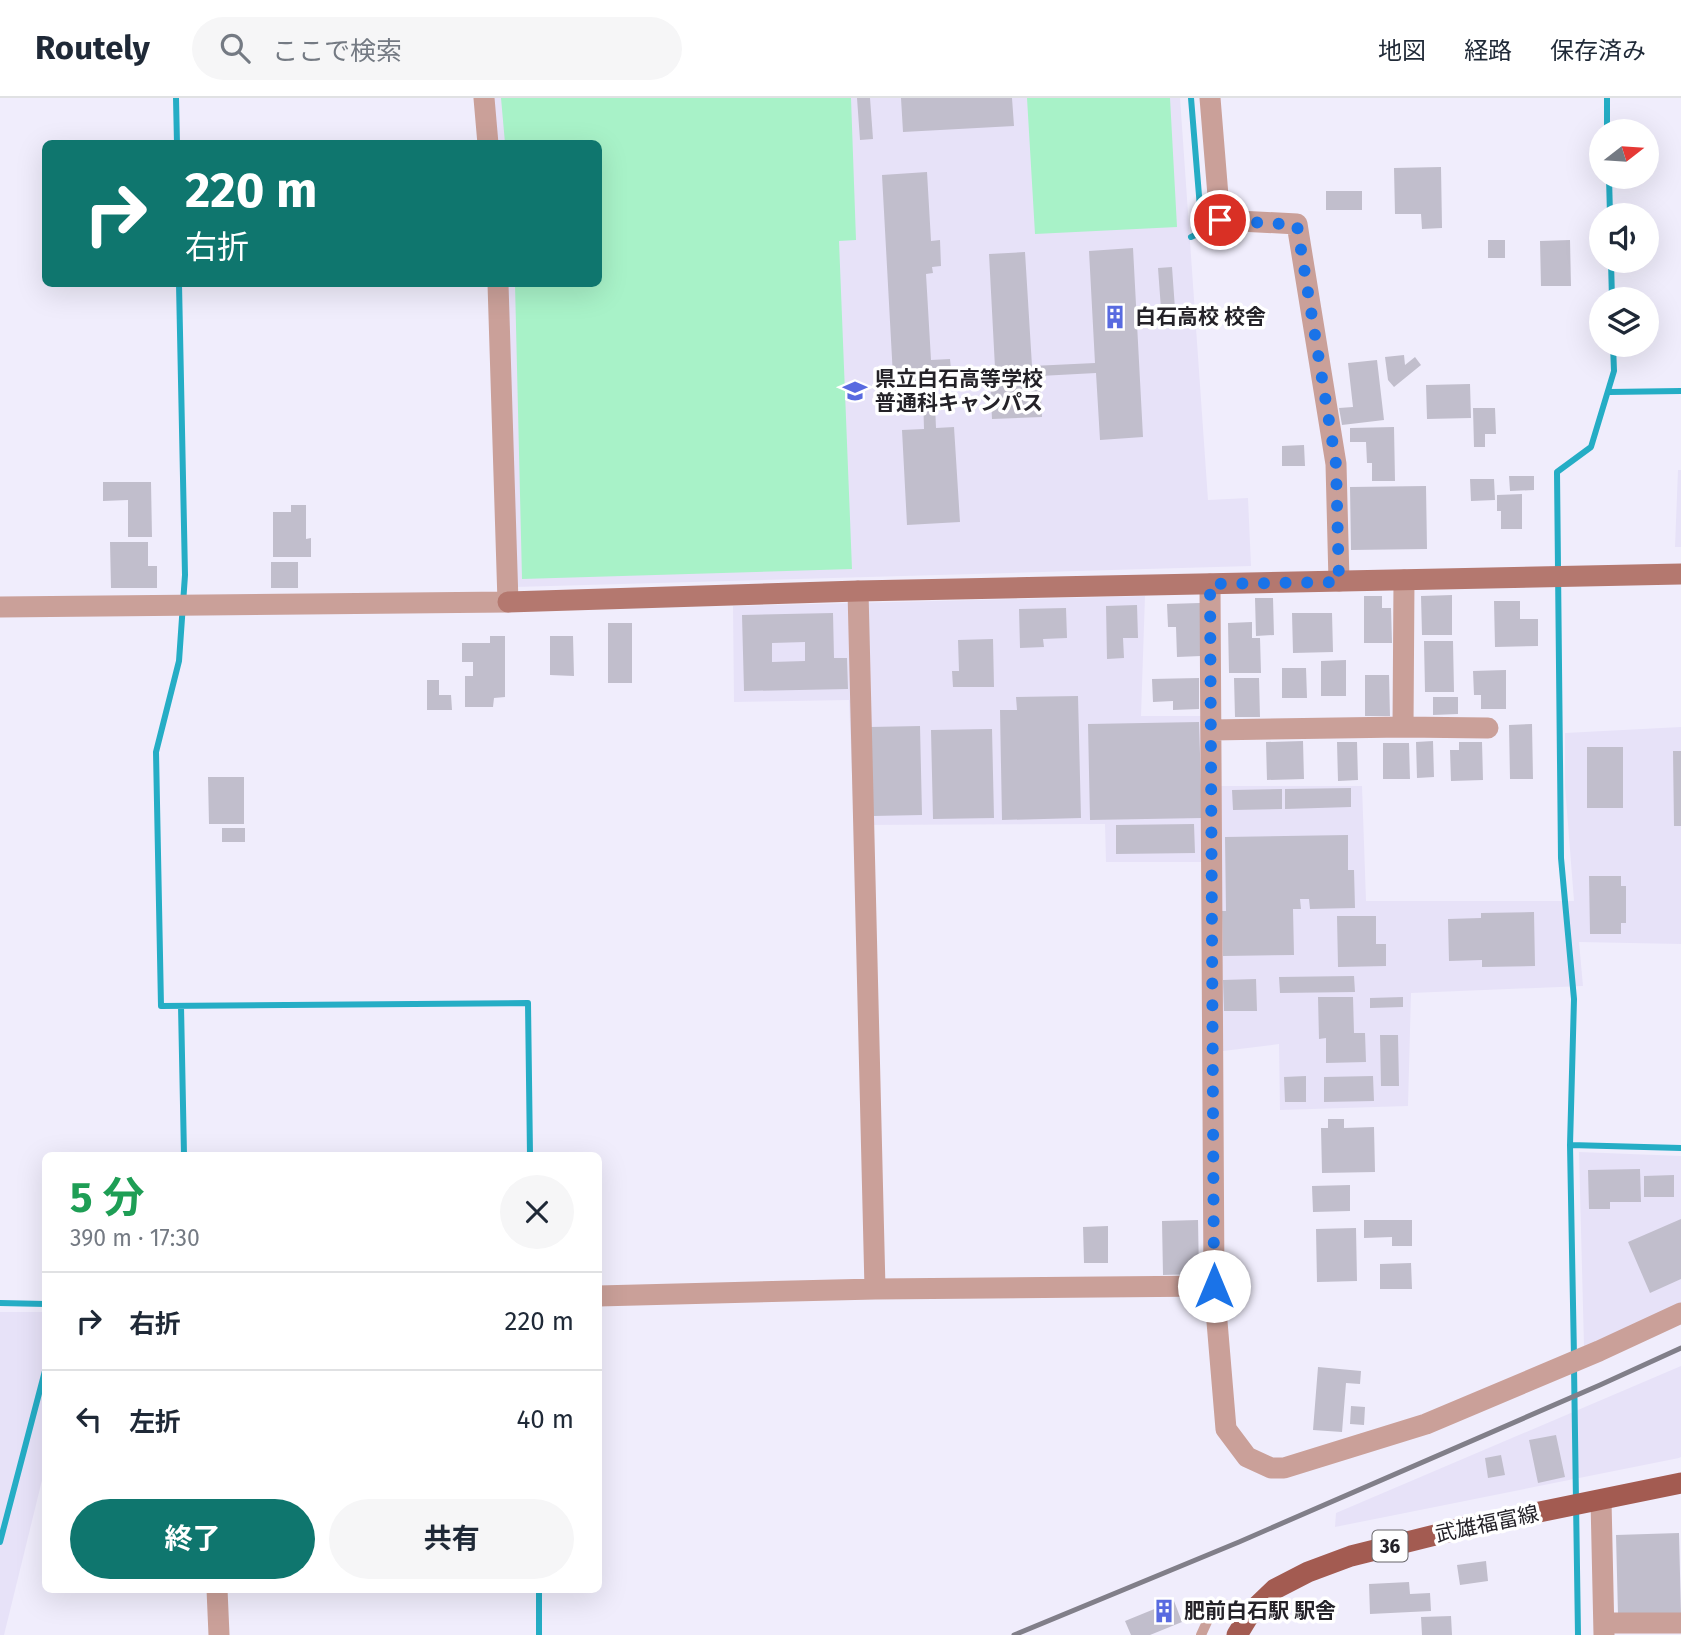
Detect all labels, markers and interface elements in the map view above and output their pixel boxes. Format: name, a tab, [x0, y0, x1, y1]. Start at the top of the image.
search box	[192, 17, 682, 80]
text: Routely	[35, 28, 150, 68]
icon: search	[216, 29, 254, 67]
text: ここで検索	[272, 36, 402, 67]
text: 地図	[1378, 37, 1426, 65]
text: 経路	[1464, 37, 1512, 65]
text: 保存済み	[1550, 37, 1646, 65]
north arrow	[1589, 119, 1659, 189]
map controls	[1589, 119, 1659, 357]
text: 220 m	[185, 161, 317, 220]
icon: right	[70, 168, 161, 259]
pin	[1190, 190, 1250, 250]
icon: arrive	[1201, 201, 1239, 239]
button: sound	[1589, 203, 1659, 273]
text: 右折	[185, 228, 249, 266]
button: layers	[1589, 287, 1659, 357]
building icon: 白石高校 校舎	[1101, 303, 1129, 331]
place label: 白石高校 校舎	[1135, 304, 1266, 330]
place label: 県立白石高等学校 普通科キャンパス	[875, 366, 1043, 416]
school or university icon: 県立白石高等学校 普通科キャンパス	[841, 377, 869, 405]
text: 5 分	[70, 1173, 144, 1223]
button: close	[500, 1175, 574, 1249]
text: 390 m · 17:30	[70, 1224, 200, 1252]
position arrow	[1177, 1249, 1251, 1323]
icon: right	[70, 1302, 108, 1340]
text: 220 m	[505, 1306, 574, 1337]
text: 右折	[129, 1309, 181, 1340]
icon: left	[70, 1400, 108, 1438]
text: 40 m	[516, 1404, 574, 1435]
text: 左折	[129, 1407, 181, 1438]
button: 終了	[70, 1499, 315, 1579]
button: 共有	[329, 1499, 574, 1579]
street label: 武雄福富線	[1433, 1500, 1541, 1548]
road number: 36	[1372, 1530, 1408, 1562]
building icon: 肥前白石駅 駅舎	[1150, 1597, 1178, 1625]
place label: 肥前白石駅 駅舎	[1184, 1598, 1336, 1624]

